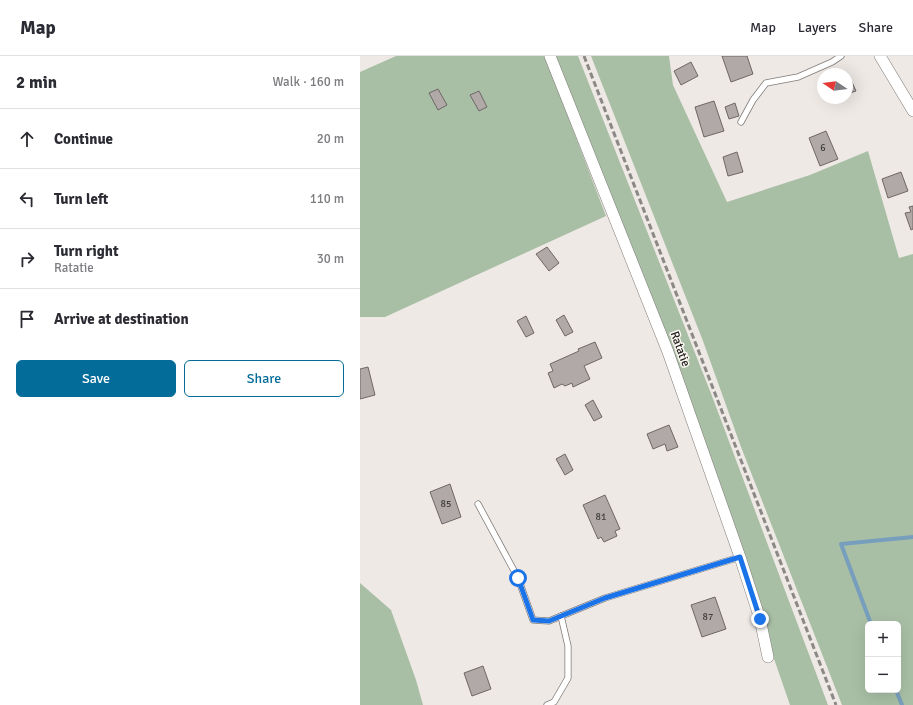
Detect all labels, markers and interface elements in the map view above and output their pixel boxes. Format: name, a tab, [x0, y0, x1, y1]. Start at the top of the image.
text: Map	[20, 16, 56, 40]
text: Map	[750, 19, 776, 36]
text: Layers	[798, 19, 837, 36]
text: Share	[859, 19, 893, 36]
north arrow	[817, 68, 853, 104]
text: 2 min	[16, 72, 57, 93]
text: Walk · 160 m	[273, 74, 344, 90]
icon: ahead	[16, 128, 38, 150]
text: Continue	[54, 130, 113, 148]
text: 20 m	[317, 131, 344, 147]
house number: 6	[820, 142, 826, 154]
icon: left	[16, 188, 38, 210]
text: Turn left	[54, 190, 108, 208]
text: 110 m	[310, 191, 344, 207]
text: Turn right	[54, 242, 119, 260]
icon: right	[16, 248, 38, 270]
text: 30 m	[317, 251, 344, 267]
text: Ratatie	[54, 260, 94, 276]
icon: arrive	[16, 308, 38, 330]
text: Arrive at destination	[54, 310, 189, 328]
street label: Ratatie	[667, 329, 693, 369]
button: Save	[16, 360, 176, 397]
button: Share	[184, 360, 344, 397]
house number: 85	[441, 498, 451, 510]
house number: 81	[596, 511, 606, 523]
route start	[509, 569, 527, 587]
route end	[751, 610, 769, 628]
house number: 87	[703, 611, 713, 623]
map controls	[865, 621, 901, 693]
button: +	[865, 621, 901, 657]
button: −	[865, 657, 901, 693]

